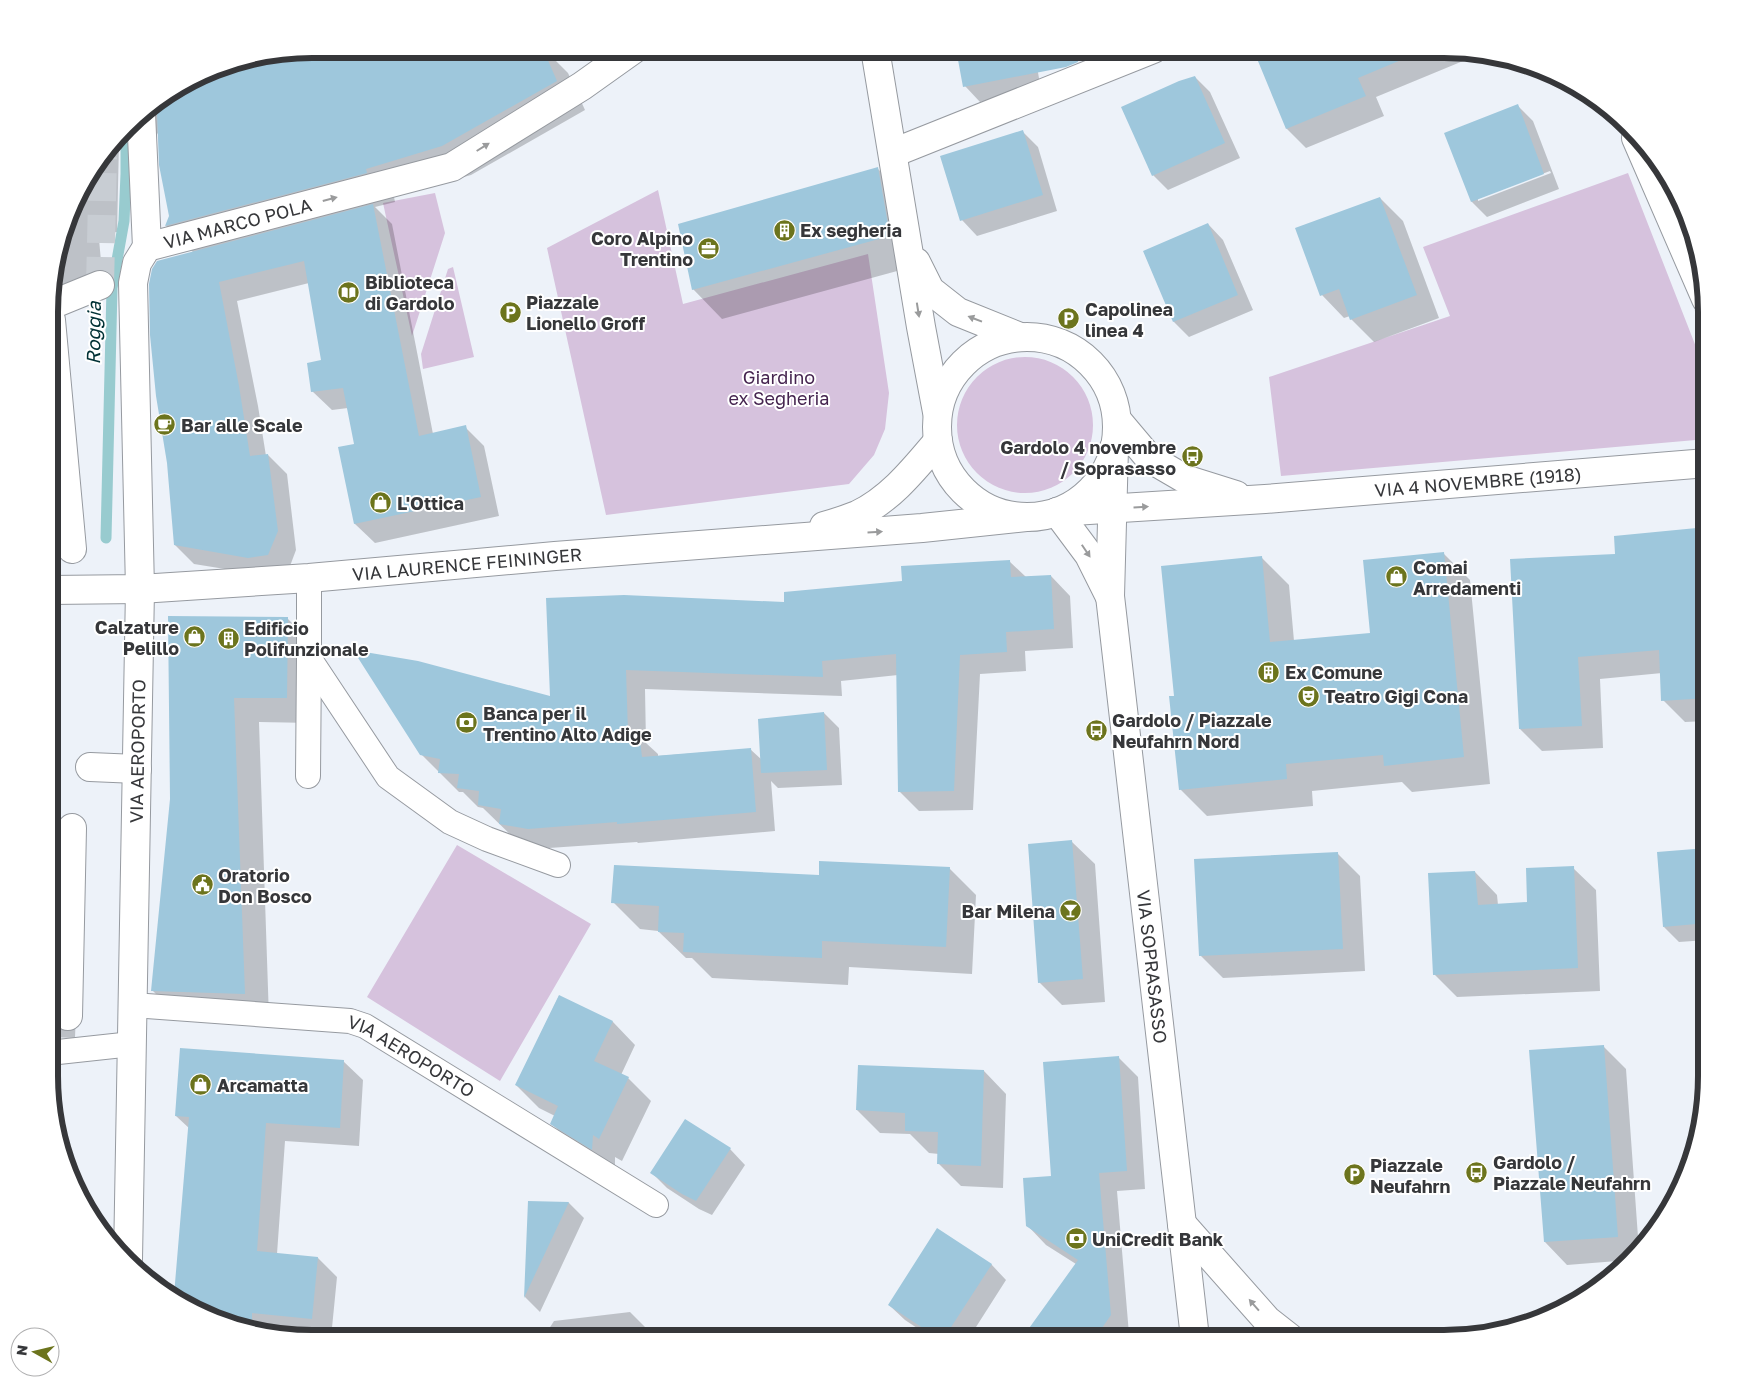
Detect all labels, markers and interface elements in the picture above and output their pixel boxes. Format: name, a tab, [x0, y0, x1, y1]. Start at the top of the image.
one-way arrow	[476, 143, 489, 152]
street label: VIA MARCO POLA	[161, 193, 314, 253]
one-way arrow	[322, 195, 337, 203]
building icon: Ex segheria	[772, 218, 796, 242]
place label: Ex segheria	[800, 219, 902, 241]
place label: Coro Alpino Trentino	[591, 227, 693, 270]
office icon: Coro Alpino Trentino	[697, 236, 721, 260]
place label: Biblioteca di Gardolo	[365, 271, 455, 314]
library icon: Biblioteca di Gardolo	[337, 280, 361, 304]
place label: Piazzale Lionello Groff	[526, 291, 645, 334]
place label: Capolinea linea 4	[1085, 298, 1173, 341]
water label: Roggia	[81, 300, 105, 365]
parking icon: Piazzale Lionello Groff	[498, 300, 522, 324]
one-way arrow	[915, 303, 923, 319]
parking icon: Capolinea linea 4	[1057, 307, 1081, 331]
one-way arrow	[967, 315, 982, 323]
park label: Giardino ex Segheria	[728, 366, 830, 409]
cafe icon: Bar alle Scale	[153, 413, 177, 437]
place label: Bar alle Scale	[181, 414, 303, 436]
place label: Gardolo 4 novembre / Soprasasso	[1000, 436, 1176, 479]
bus stop icon: Gardolo 4 novembre / Soprasasso	[1180, 445, 1204, 469]
street label: VIA 4 NOVEMBRE (1918)	[1373, 462, 1582, 501]
shop icon: L'Ottica	[369, 491, 393, 515]
place label: L'Ottica	[397, 492, 464, 514]
one-way arrow	[1133, 503, 1149, 511]
one-way arrow	[868, 527, 884, 535]
street label: VIA LAURENCE FEININGER	[351, 543, 583, 585]
one-way arrow	[1081, 545, 1091, 558]
place label: Comai Arredamenti	[1413, 556, 1521, 599]
shop icon: Comai Arredamenti	[1385, 565, 1409, 589]
place label: Calzature Pelillo	[95, 616, 179, 659]
place label: Edificio Polifunzionale	[244, 617, 369, 660]
shop icon: Calzature Pelillo	[183, 625, 207, 649]
building icon: Edificio Polifunzionale	[216, 626, 240, 650]
building icon: Ex Comune	[1257, 660, 1281, 684]
place label: Ex Comune	[1285, 661, 1383, 683]
street label: VIA AEROPORTO	[125, 679, 149, 823]
theatre icon: Teatro Gigi Cona	[1296, 684, 1320, 708]
place label: Teatro Gigi Cona	[1324, 685, 1468, 707]
place label: Banca per il Trentino Alto Adige	[483, 702, 652, 745]
place label: Gardolo / Piazzale Neufahrn Nord	[1112, 709, 1272, 752]
bank icon: Banca per il Trentino Alto Adige	[455, 711, 479, 735]
bus stop icon: Gardolo / Piazzale Neufahrn Nord	[1084, 718, 1108, 742]
place label: Oratorio Don Bosco	[218, 864, 312, 907]
public building icon: Oratorio Don Bosco	[190, 873, 214, 897]
street label: VIA SOPRASASSO	[1133, 888, 1172, 1045]
bar icon: Bar Milena	[1059, 899, 1083, 923]
place label: Bar Milena	[962, 900, 1055, 922]
street label: VIA AEROPORTO	[345, 1010, 479, 1102]
shop icon: Arcamatta	[189, 1073, 213, 1097]
place label: Arcamatta	[217, 1074, 308, 1096]
place label: Gardolo / Piazzale Neufahrn	[1493, 1151, 1651, 1194]
place label: Piazzale Neufahrn	[1370, 1154, 1451, 1197]
bus stop icon: Gardolo / Piazzale Neufahrn	[1465, 1160, 1489, 1184]
parking icon: Piazzale Neufahrn	[1342, 1163, 1366, 1187]
bank icon: UniCredit Bank	[1064, 1227, 1088, 1251]
place label: UniCredit Bank	[1092, 1228, 1224, 1250]
one-way arrow	[1248, 1300, 1260, 1312]
north arrow	[10, 1327, 60, 1377]
text: N	[12, 1344, 31, 1357]

